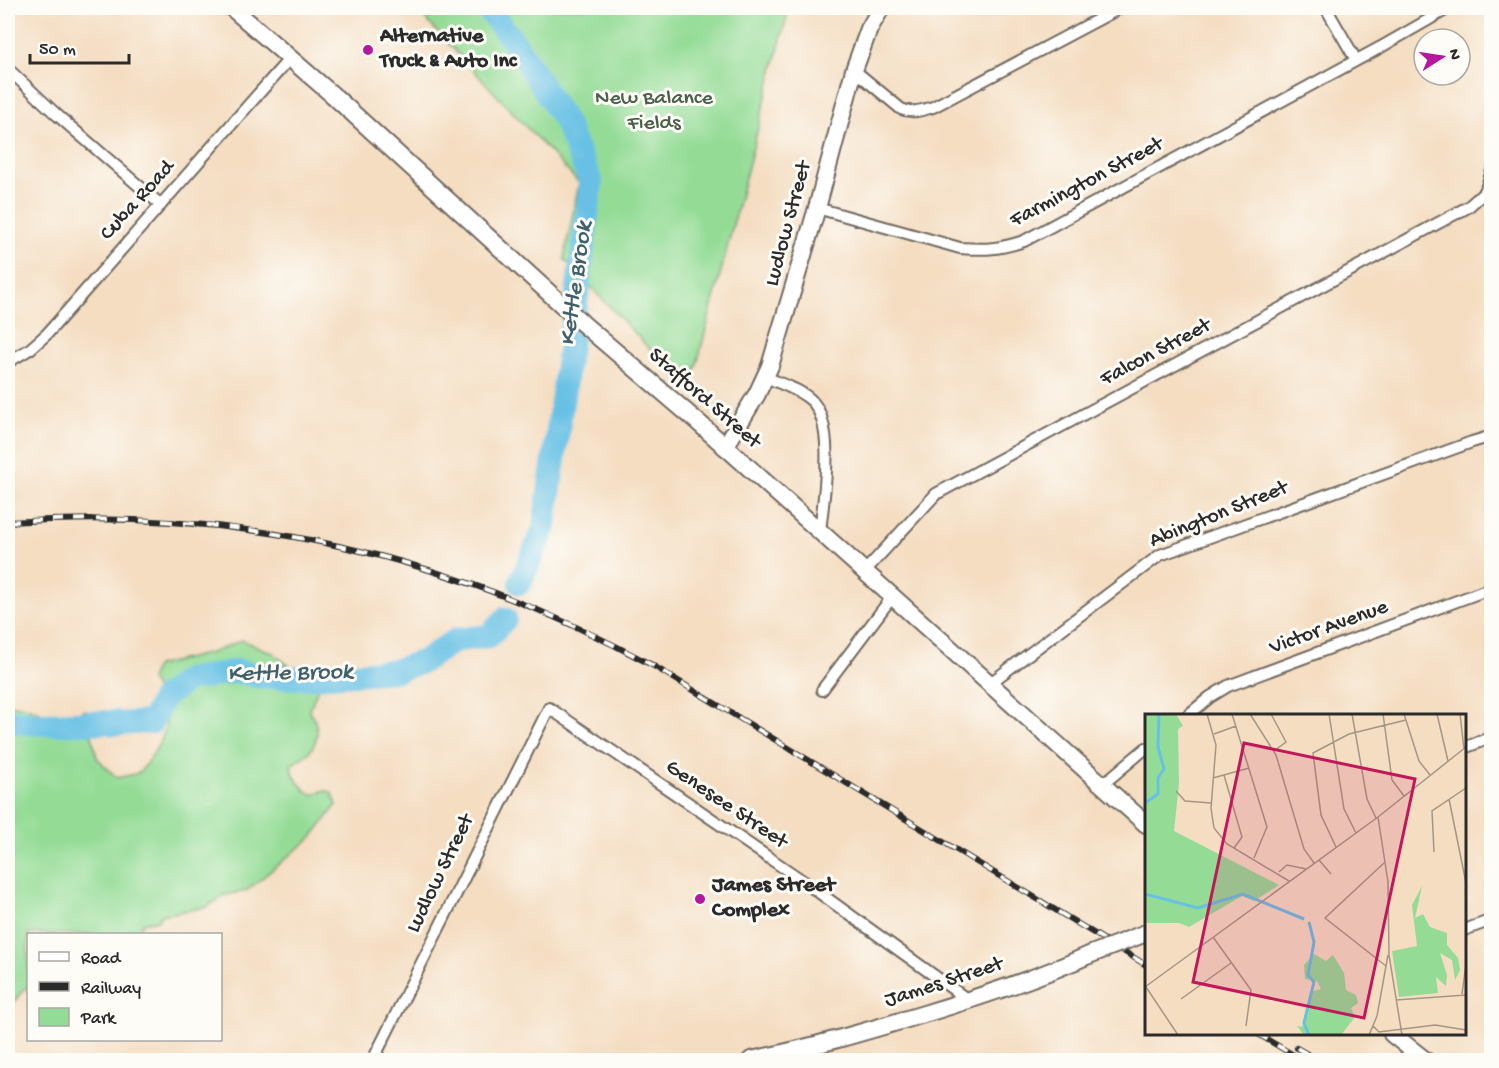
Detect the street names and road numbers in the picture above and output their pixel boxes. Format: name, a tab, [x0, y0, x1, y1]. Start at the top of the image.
street label: Farmington Street	[1005, 131, 1170, 235]
street label: Cuba Road	[95, 154, 182, 247]
street label: Ludlow Street	[760, 157, 819, 289]
street label: Falcon Street	[1095, 312, 1218, 393]
street label: Stafford Street	[642, 343, 767, 456]
street label: Abington Street	[1146, 475, 1294, 555]
street label: Victor Avenue	[1265, 594, 1392, 662]
street label: Genesee Street	[660, 755, 794, 857]
street label: Ludlow Street	[401, 809, 482, 937]
street label: James Street	[882, 951, 1008, 1014]

